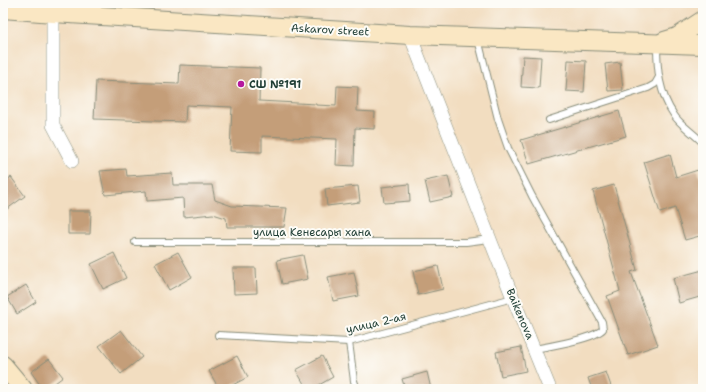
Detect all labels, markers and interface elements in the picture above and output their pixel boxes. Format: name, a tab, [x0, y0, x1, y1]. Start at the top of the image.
street label: Askarov street	[290, 20, 370, 40]
place label: СШ №191	[249, 77, 301, 92]
marker: СШ №191	[236, 79, 246, 89]
street label: улица Кенесары хана	[253, 225, 371, 240]
street label: Baikenova	[503, 286, 537, 342]
street label: улица 2-ая	[344, 309, 408, 337]

